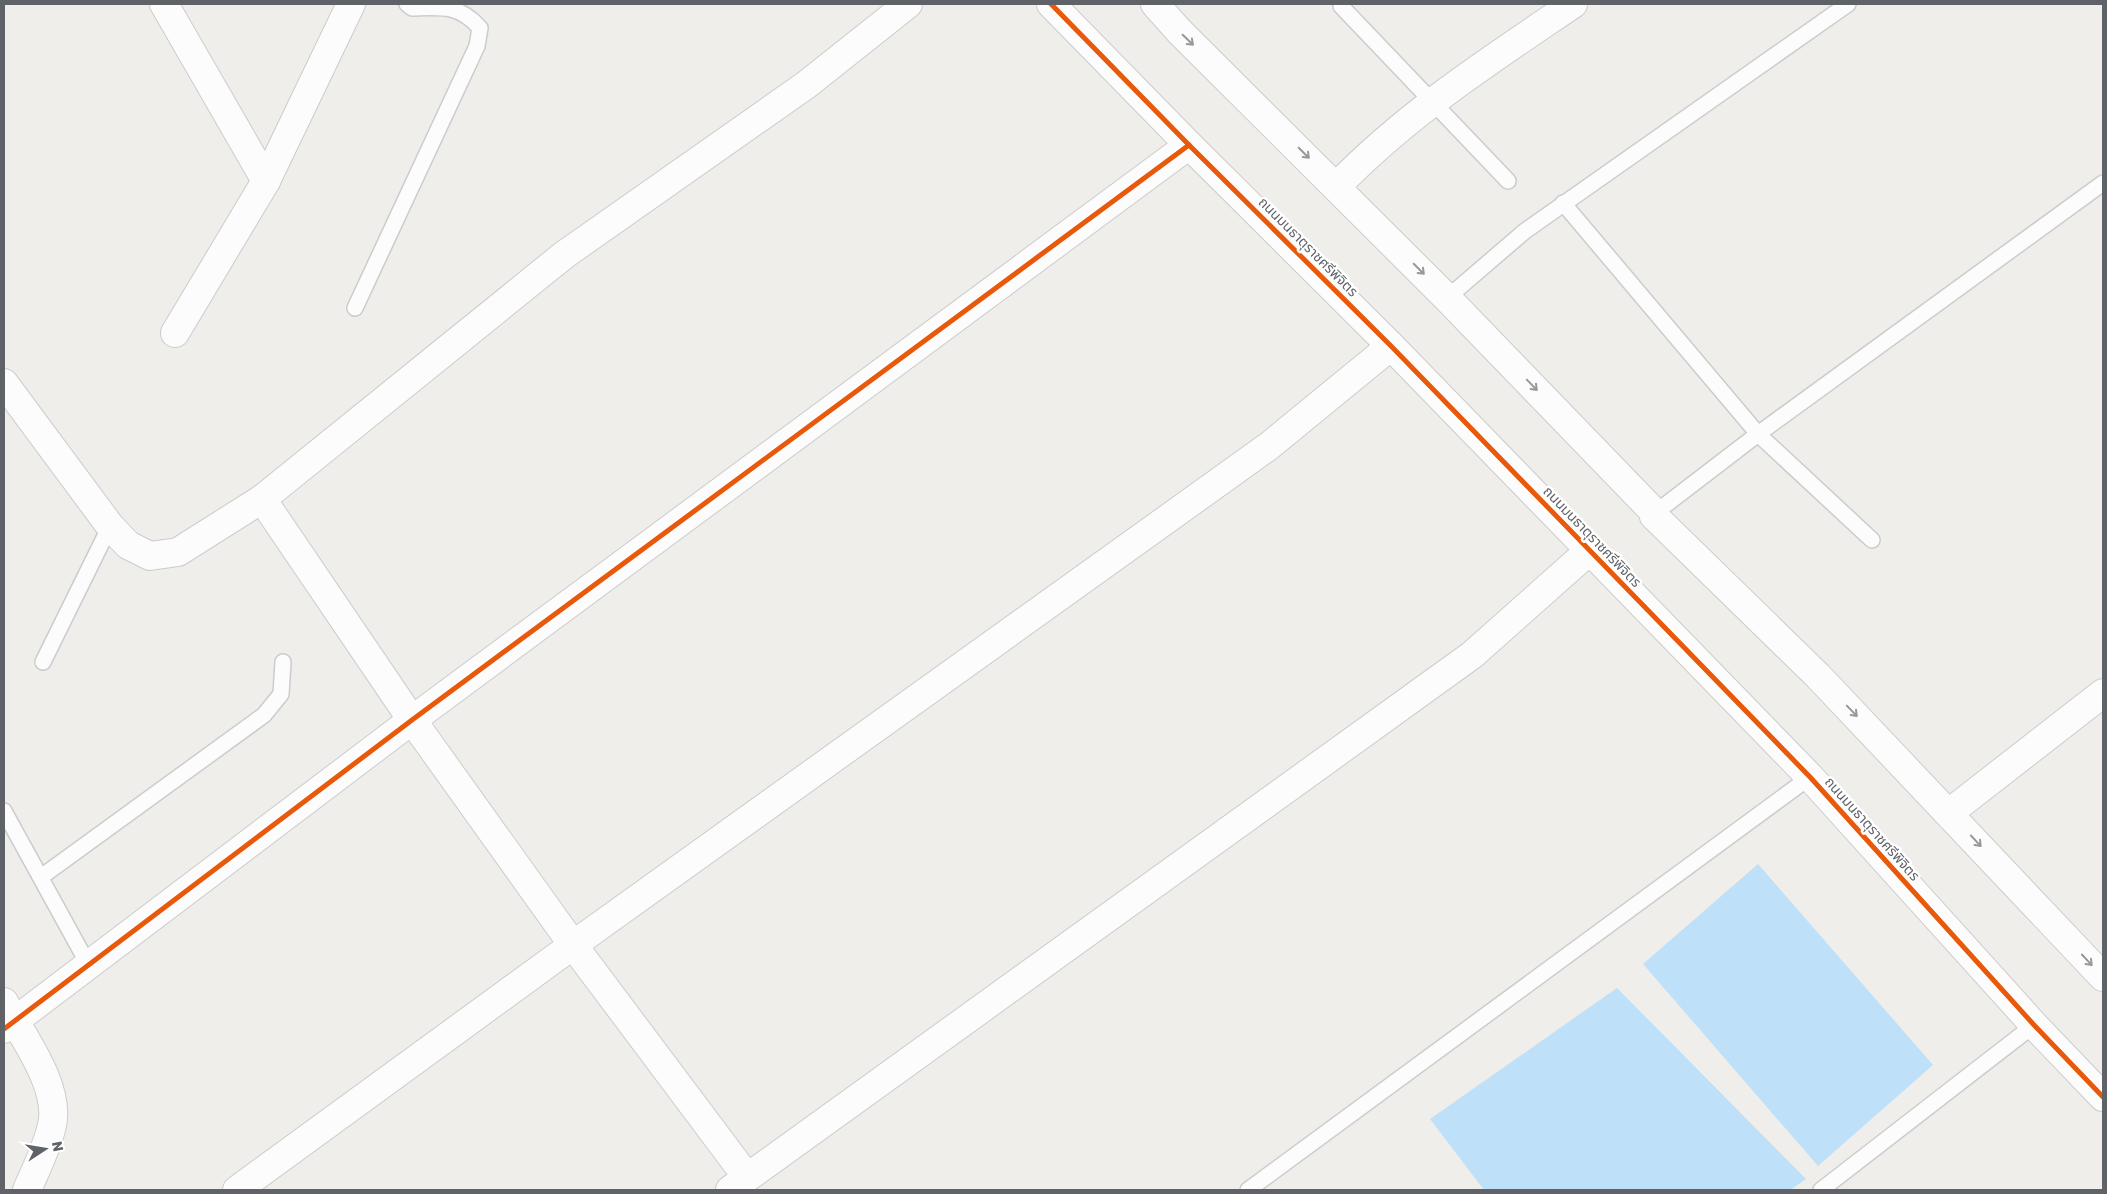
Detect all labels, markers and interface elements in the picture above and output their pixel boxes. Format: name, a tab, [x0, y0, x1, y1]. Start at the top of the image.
one-way arrow	[1182, 34, 1194, 46]
one-way arrow	[1298, 147, 1310, 160]
street label: ถนนมนธาตุราชศรีพิจิตร	[1255, 194, 1361, 300]
one-way arrow	[1412, 262, 1424, 274]
one-way arrow	[1526, 379, 1538, 392]
street label: ถนนมนธาตุราชศรีพิจิตร	[1539, 483, 1645, 591]
one-way arrow	[1846, 705, 1858, 717]
street label: ถนนมนธาตุราชศรีพิจิตร	[1821, 774, 1923, 884]
one-way arrow	[1970, 835, 1982, 848]
one-way arrow	[2081, 953, 2093, 966]
north arrow	[20, 1124, 70, 1174]
text: N	[48, 1140, 67, 1153]

